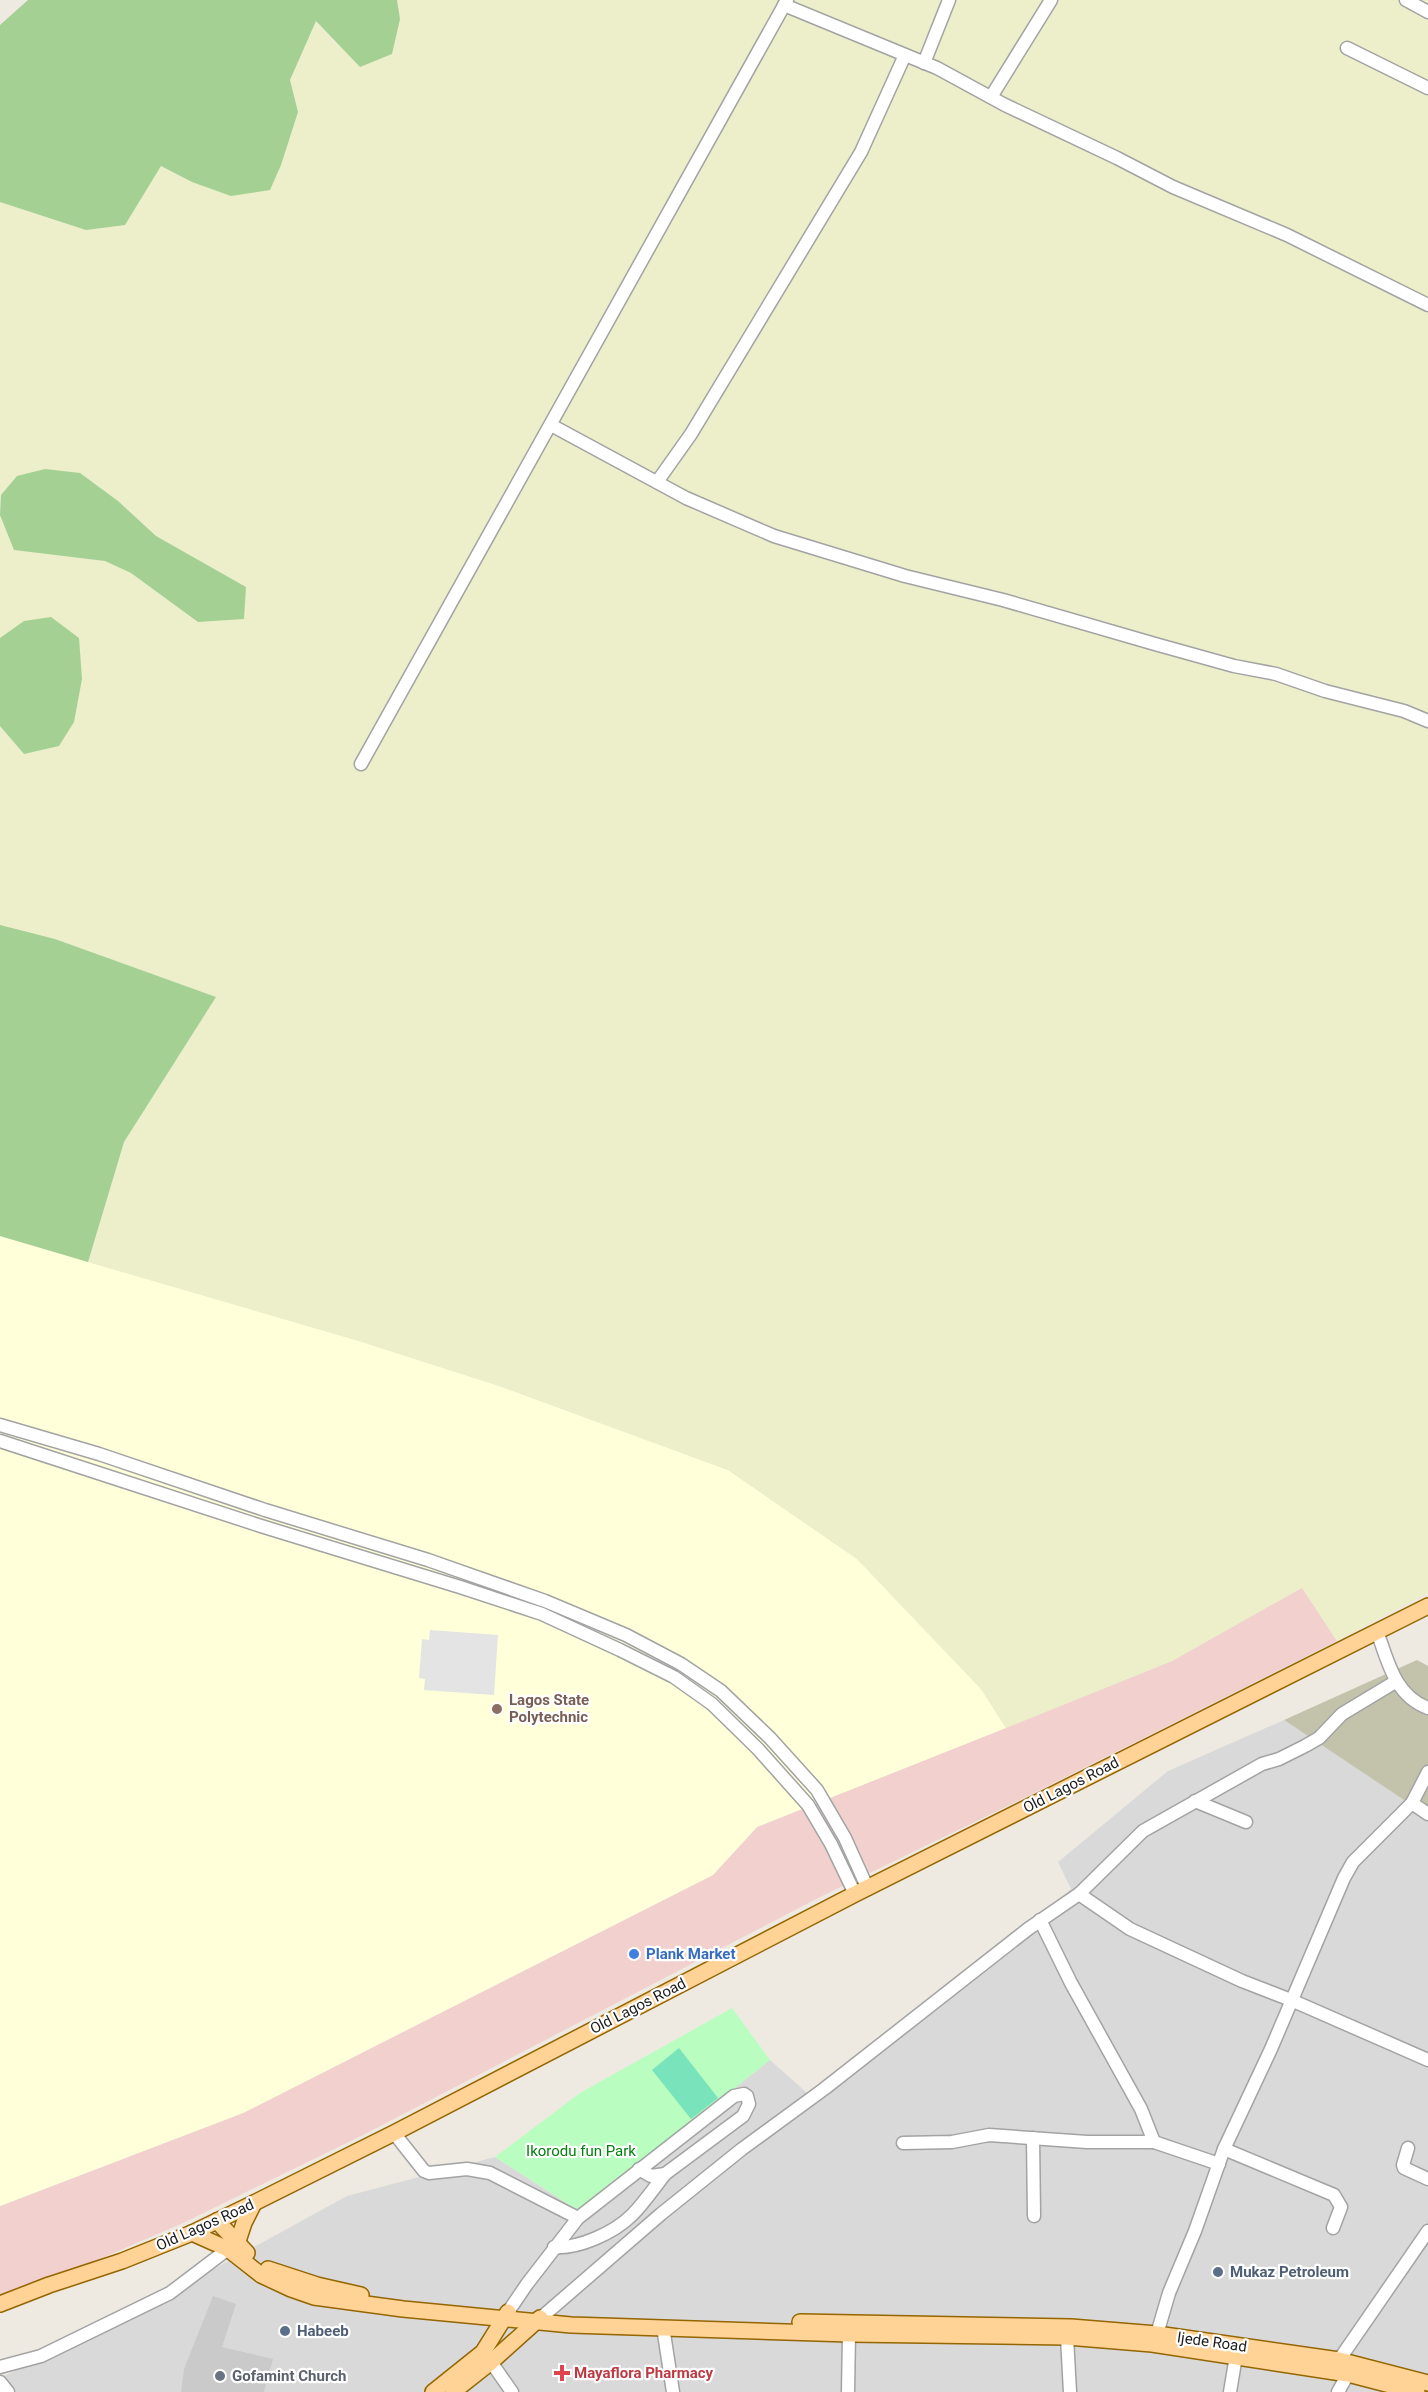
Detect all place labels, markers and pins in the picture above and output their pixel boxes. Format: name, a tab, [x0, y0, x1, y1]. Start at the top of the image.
place label: Lagos State Polytechnic	[509, 1691, 589, 1726]
marker: Lagos State Polytechnic	[490, 1702, 504, 1716]
place label: Plank Market	[646, 1945, 736, 1963]
marker: Plank Market	[627, 1947, 641, 1961]
place label: Mukaz Petroleum	[1230, 2263, 1349, 2281]
marker: Mukaz Petroleum	[1211, 2265, 1225, 2279]
place label: Habeeb	[297, 2322, 349, 2340]
marker: Habeeb	[278, 2324, 292, 2338]
place label: Mayaflora Pharmacy	[574, 2364, 714, 2382]
marker: Mayaflora Pharmacy	[555, 2366, 569, 2380]
place label: Gofamint Church	[232, 2367, 346, 2385]
marker: Gofamint Church	[213, 2369, 227, 2383]

